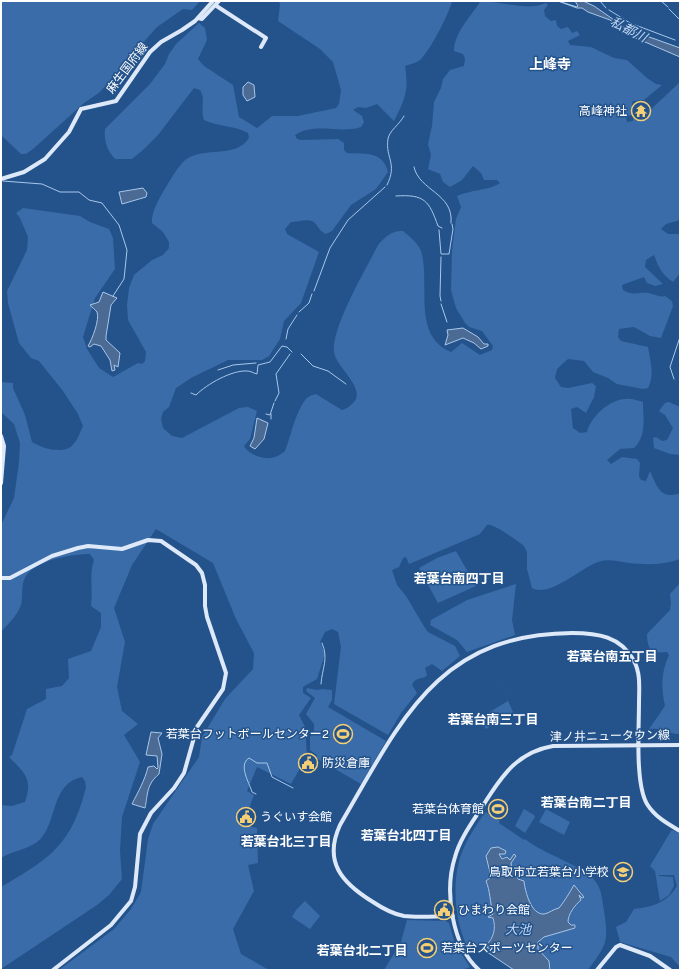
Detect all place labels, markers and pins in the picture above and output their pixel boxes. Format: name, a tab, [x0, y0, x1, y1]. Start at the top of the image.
temple icon: 高峰神社	[630, 100, 652, 122]
place label: 高峰神社	[579, 104, 627, 120]
sports icon: 若葉台フットボールセンター2	[332, 723, 354, 745]
place label: 若葉台フットボールセンター2	[166, 727, 329, 743]
public building icon: 防災倉庫	[297, 752, 319, 774]
place label: 防災倉庫	[322, 756, 370, 772]
sports icon: 若葉台体育館	[487, 798, 509, 820]
place label: 若葉台体育館	[412, 802, 484, 818]
public building icon: うぐいす会館	[235, 806, 257, 828]
place label: うぐいす会館	[260, 810, 332, 826]
school or university icon: 鳥取市立若葉台小学校	[612, 861, 634, 883]
place label: 鳥取市立若葉台小学校	[489, 865, 609, 881]
public building icon: ひまわり会館	[433, 899, 455, 921]
place label: ひまわり会館	[458, 903, 530, 919]
sports icon: 若葉台スポーツセンター	[416, 937, 438, 959]
place label: 若葉台スポーツセンター	[441, 941, 573, 957]

